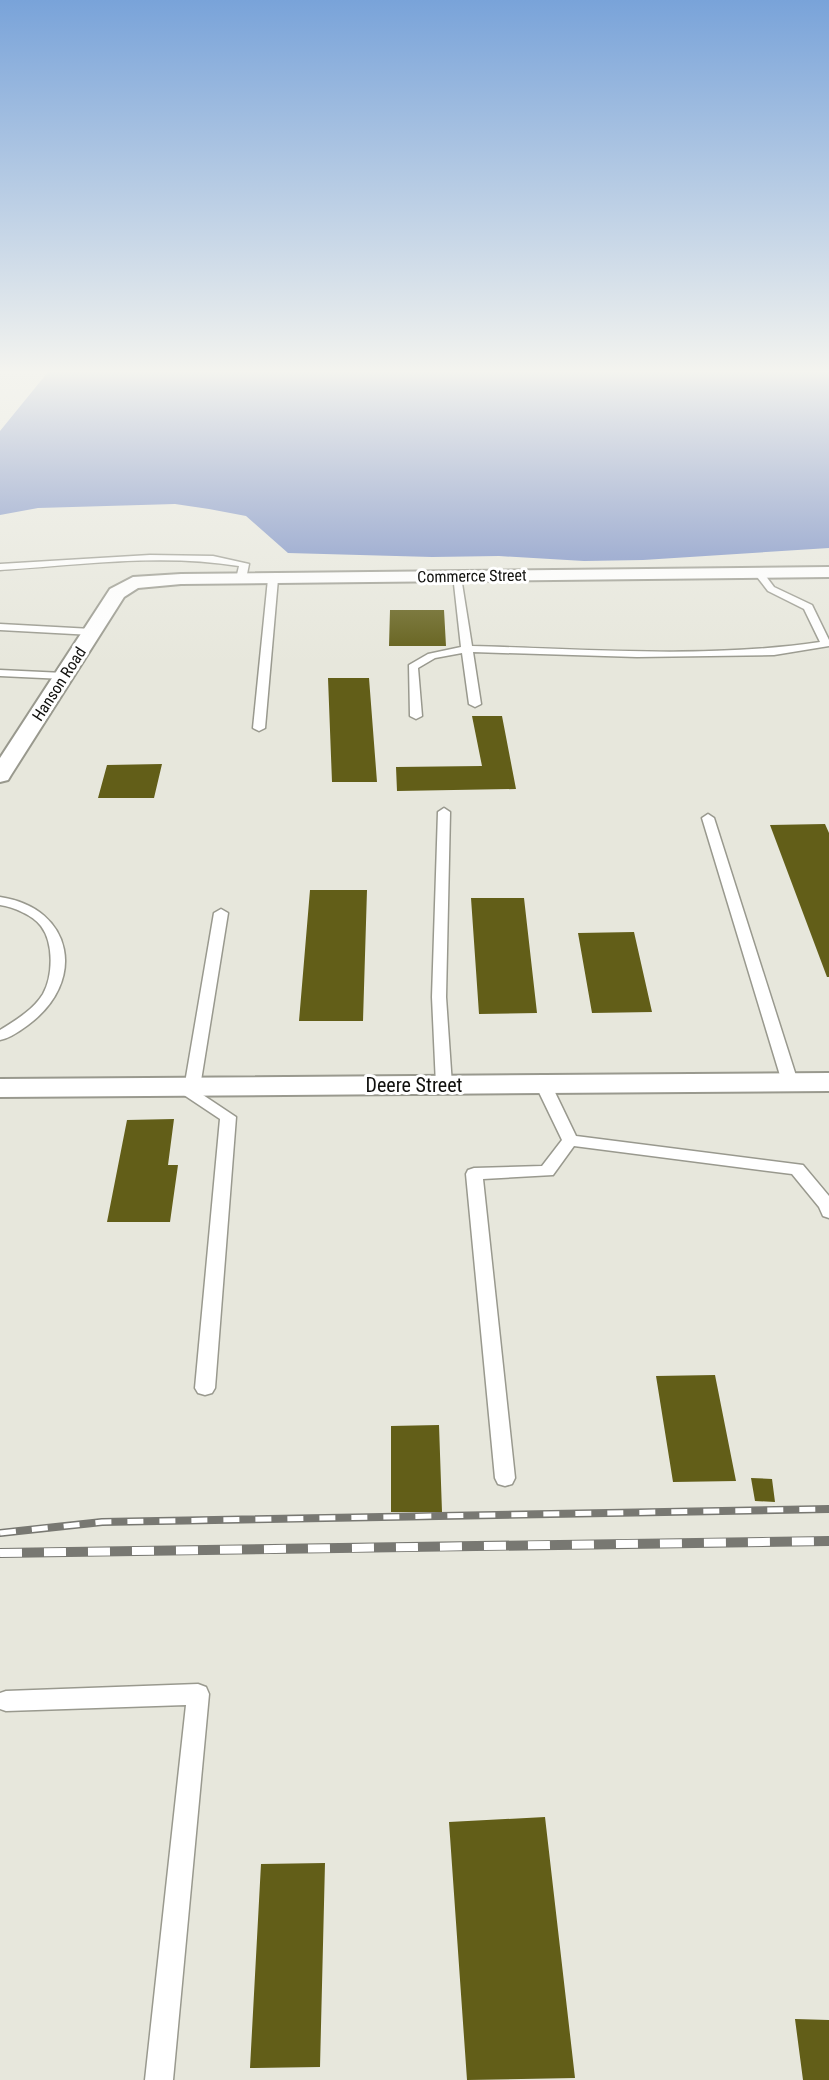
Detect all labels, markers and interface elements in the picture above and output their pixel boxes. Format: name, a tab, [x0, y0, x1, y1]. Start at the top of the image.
street label: Commerce Street	[417, 566, 527, 586]
street label: Hanson Road	[28, 644, 90, 724]
street label: Deere Street	[366, 1073, 463, 1097]

